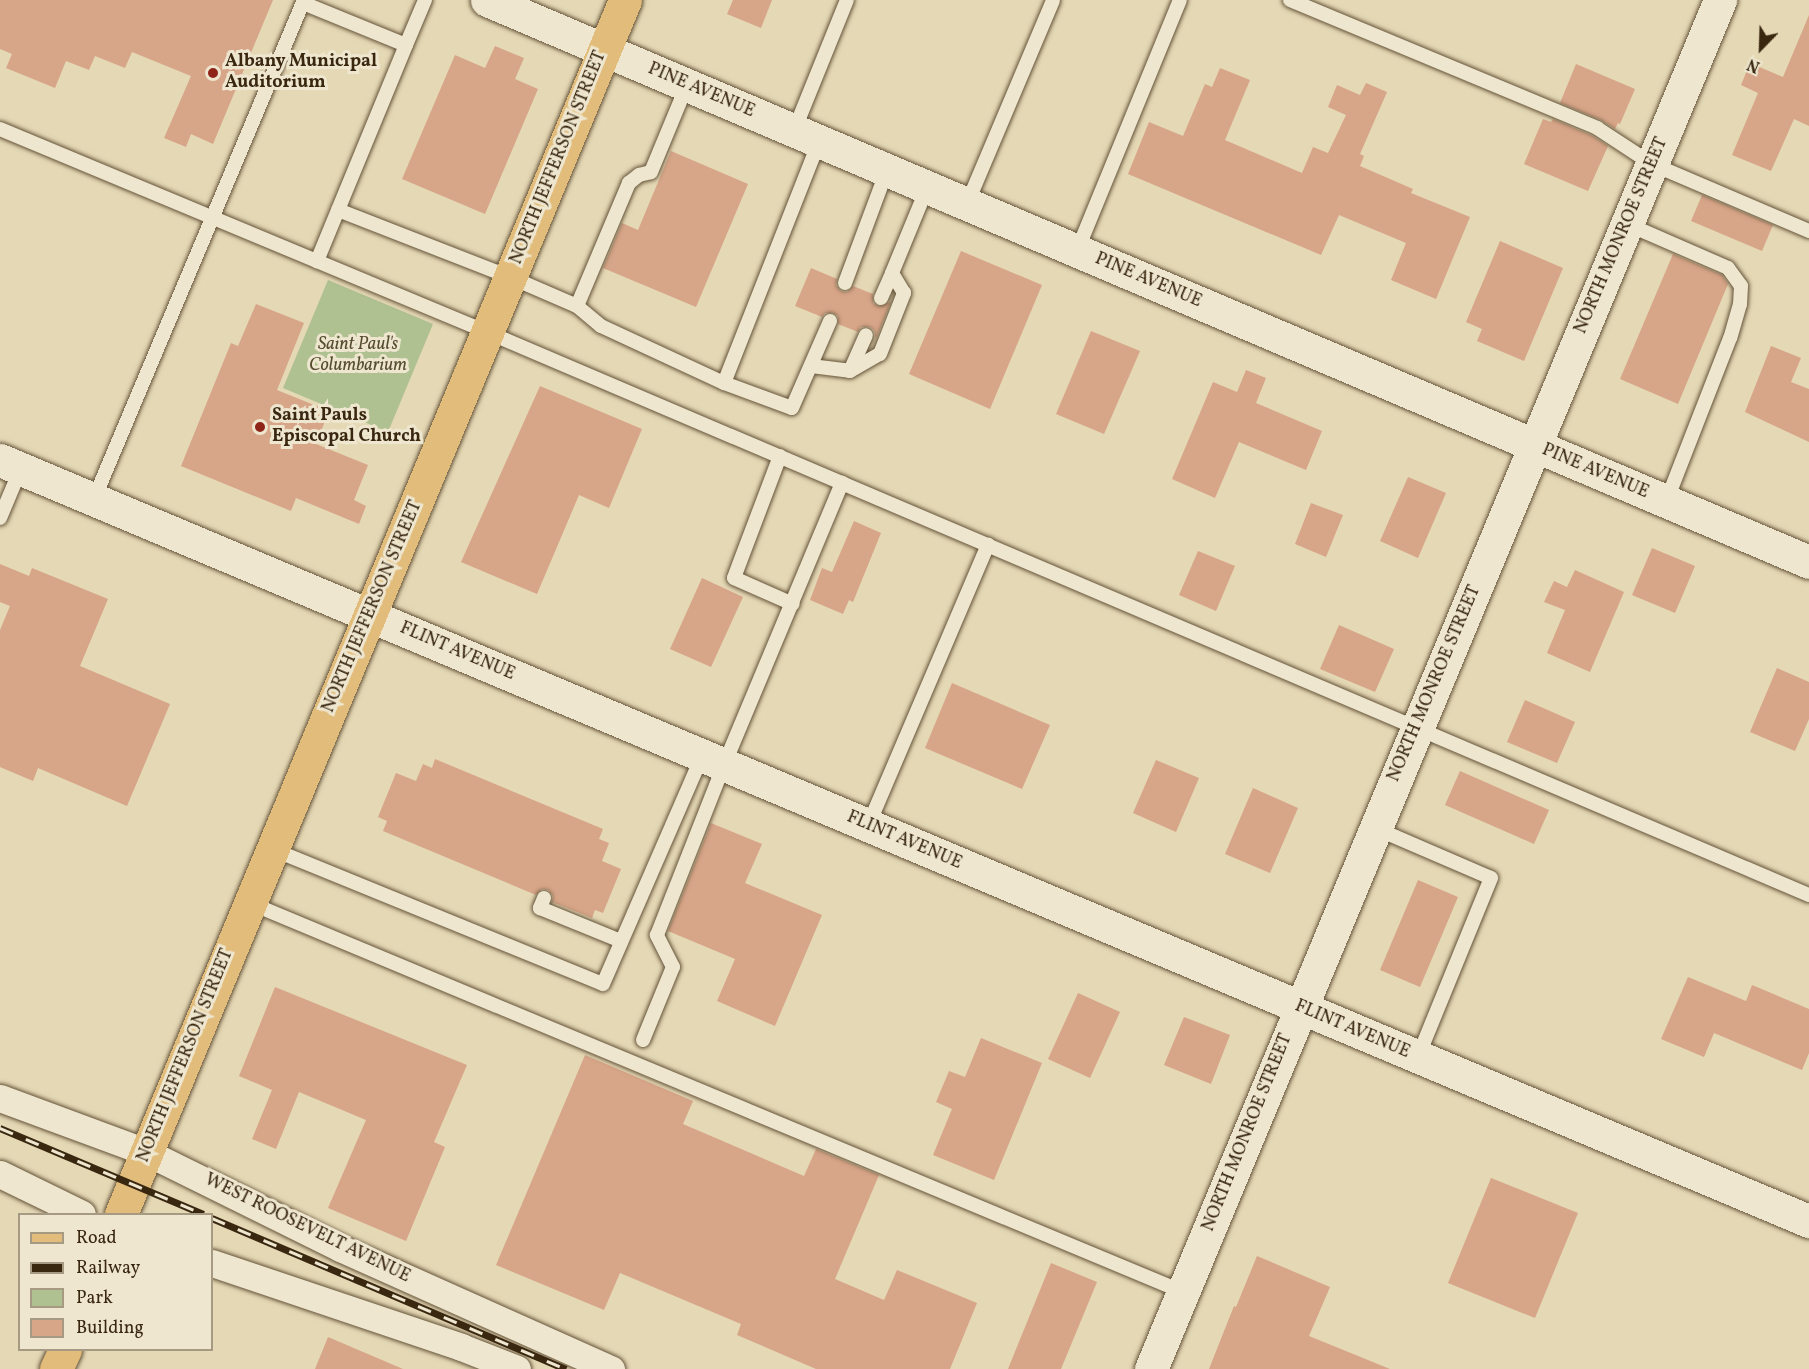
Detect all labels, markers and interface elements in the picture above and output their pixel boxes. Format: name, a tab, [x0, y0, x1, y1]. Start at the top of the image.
north arrow	[1731, 18, 1791, 78]
street label: NORTH JEFFERSON STREET	[506, 48, 612, 268]
place label: Albany Municipal Auditorium	[225, 52, 377, 94]
text: N	[1744, 52, 1764, 77]
street label: PINE AVENUE	[644, 59, 758, 123]
marker: Albany Municipal Auditorium	[206, 66, 220, 80]
street label: NORTH MONROE STREET	[1571, 135, 1673, 337]
street label: PINE AVENUE	[1091, 249, 1205, 313]
park label: Saint Paul's Columbarium	[309, 335, 407, 378]
place label: Saint Pauls Episcopal Church	[272, 406, 421, 448]
marker: Saint Pauls Episcopal Church	[253, 420, 267, 434]
street label: PINE AVENUE	[1538, 440, 1652, 504]
street label: NORTH JEFFERSON STREET	[318, 498, 428, 716]
street label: NORTH MONROE STREET	[1384, 583, 1486, 785]
street label: FLINT AVENUE	[396, 618, 518, 686]
street label: FLINT AVENUE	[843, 807, 965, 875]
street label: NORTH JEFFERSON STREET	[133, 946, 239, 1166]
street label: FLINT AVENUE	[1291, 996, 1413, 1064]
street label: NORTH MONROE STREET	[1198, 1031, 1298, 1235]
street label: WEST ROOSEVELT AVENUE	[200, 1169, 414, 1289]
legend	[18, 1213, 213, 1351]
text: Road	[76, 1226, 117, 1251]
text: Railway	[76, 1256, 140, 1281]
text: Park	[76, 1286, 113, 1311]
text: Building	[76, 1316, 144, 1341]

